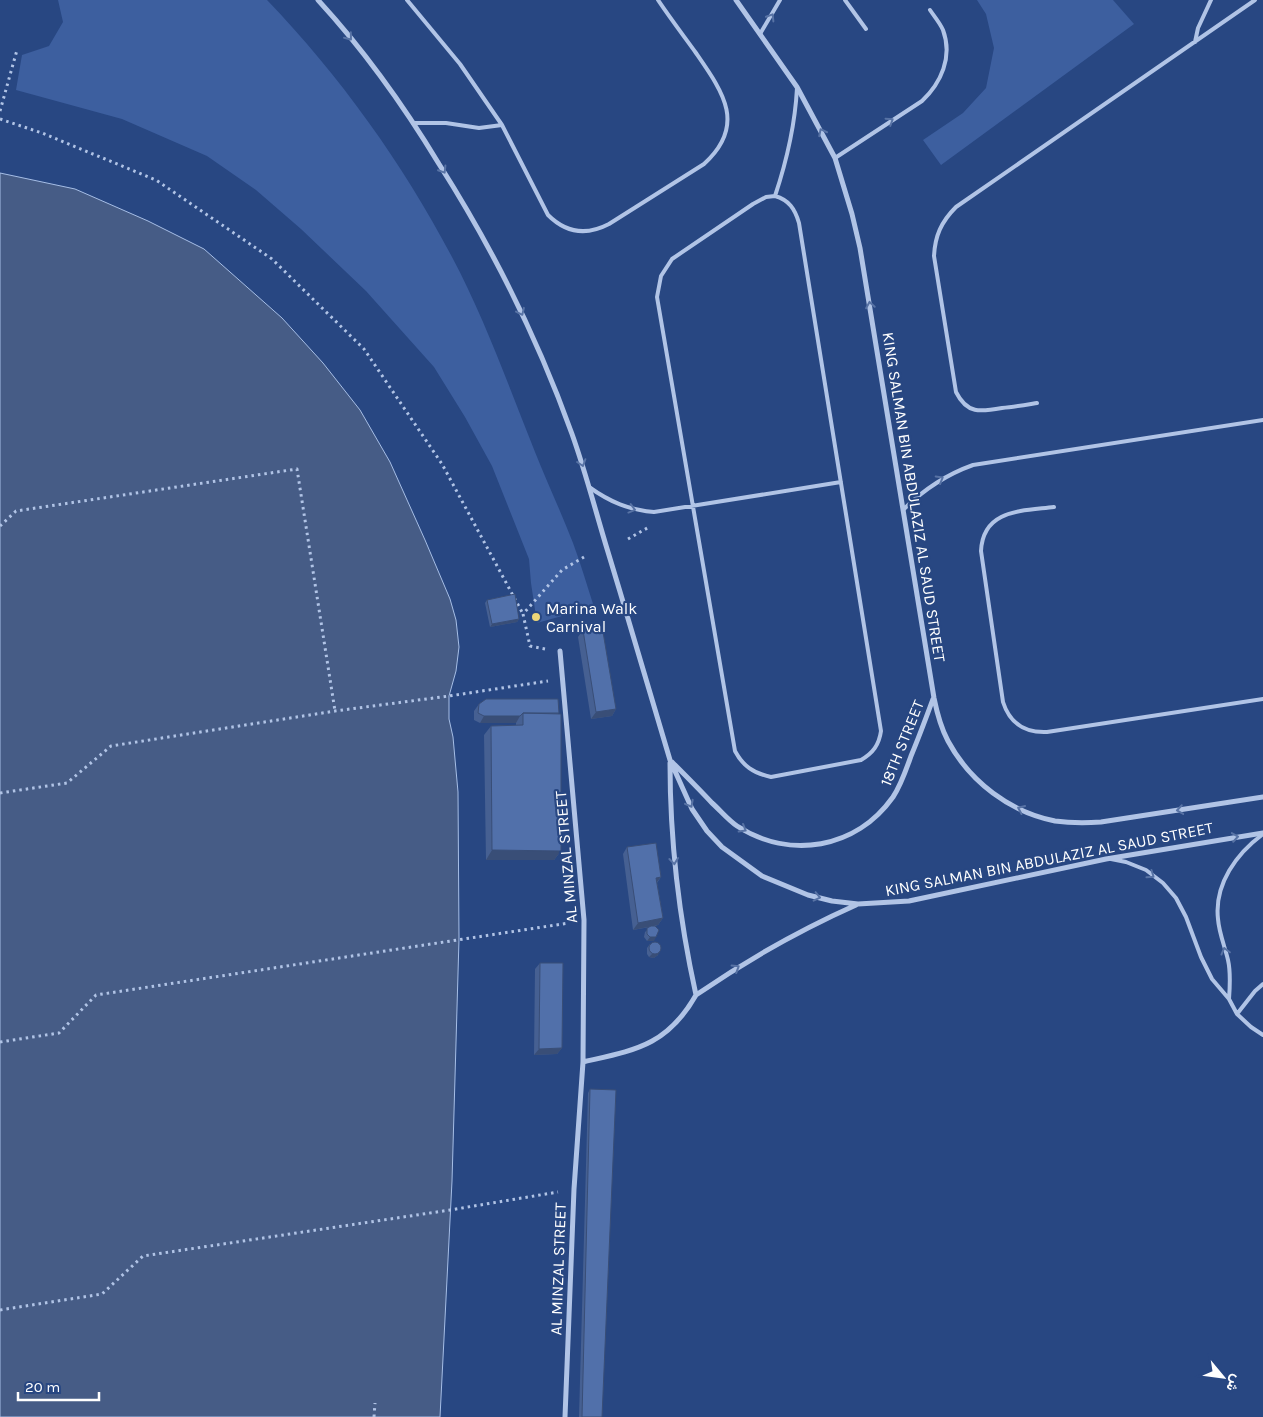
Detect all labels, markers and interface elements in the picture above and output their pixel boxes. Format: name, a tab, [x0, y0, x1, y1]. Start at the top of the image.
one-way arrow	[764, 14, 774, 23]
one-way arrow	[344, 31, 352, 40]
one-way arrow	[885, 118, 894, 128]
one-way arrow	[818, 128, 828, 137]
one-way arrow	[437, 164, 447, 173]
one-way arrow	[865, 300, 875, 309]
one-way arrow	[515, 307, 526, 316]
street label: KING SALMAN BIN ABDULAZIZ AL SAUD STREET	[879, 331, 949, 663]
one-way arrow	[576, 458, 586, 466]
one-way arrow	[935, 475, 944, 485]
one-way arrow	[628, 503, 636, 513]
place label: Marina Walk Carnival	[546, 599, 637, 636]
marker: Marina Walk Carnival	[530, 611, 542, 623]
street label: 18TH STREET	[876, 697, 928, 789]
street label: AL MINZAL STREET	[551, 790, 581, 924]
one-way arrow	[684, 799, 694, 808]
one-way arrow	[1176, 804, 1184, 815]
one-way arrow	[1017, 805, 1026, 815]
street label: KING SALMAN BIN ABDULAZIZ AL SAUD STREET	[883, 818, 1215, 900]
one-way arrow	[738, 823, 747, 833]
one-way arrow	[1231, 833, 1239, 843]
one-way arrow	[668, 857, 679, 865]
one-way arrow	[1145, 869, 1155, 878]
one-way arrow	[813, 892, 821, 902]
one-way arrow	[1221, 947, 1231, 955]
one-way arrow	[731, 964, 740, 974]
street label: AL MINZAL STREET	[546, 1202, 570, 1336]
north arrow	[1198, 1352, 1248, 1402]
scale bar	[18, 1370, 99, 1402]
text: ش	[1222, 1372, 1245, 1395]
text: 20 m	[25, 1378, 60, 1396]

